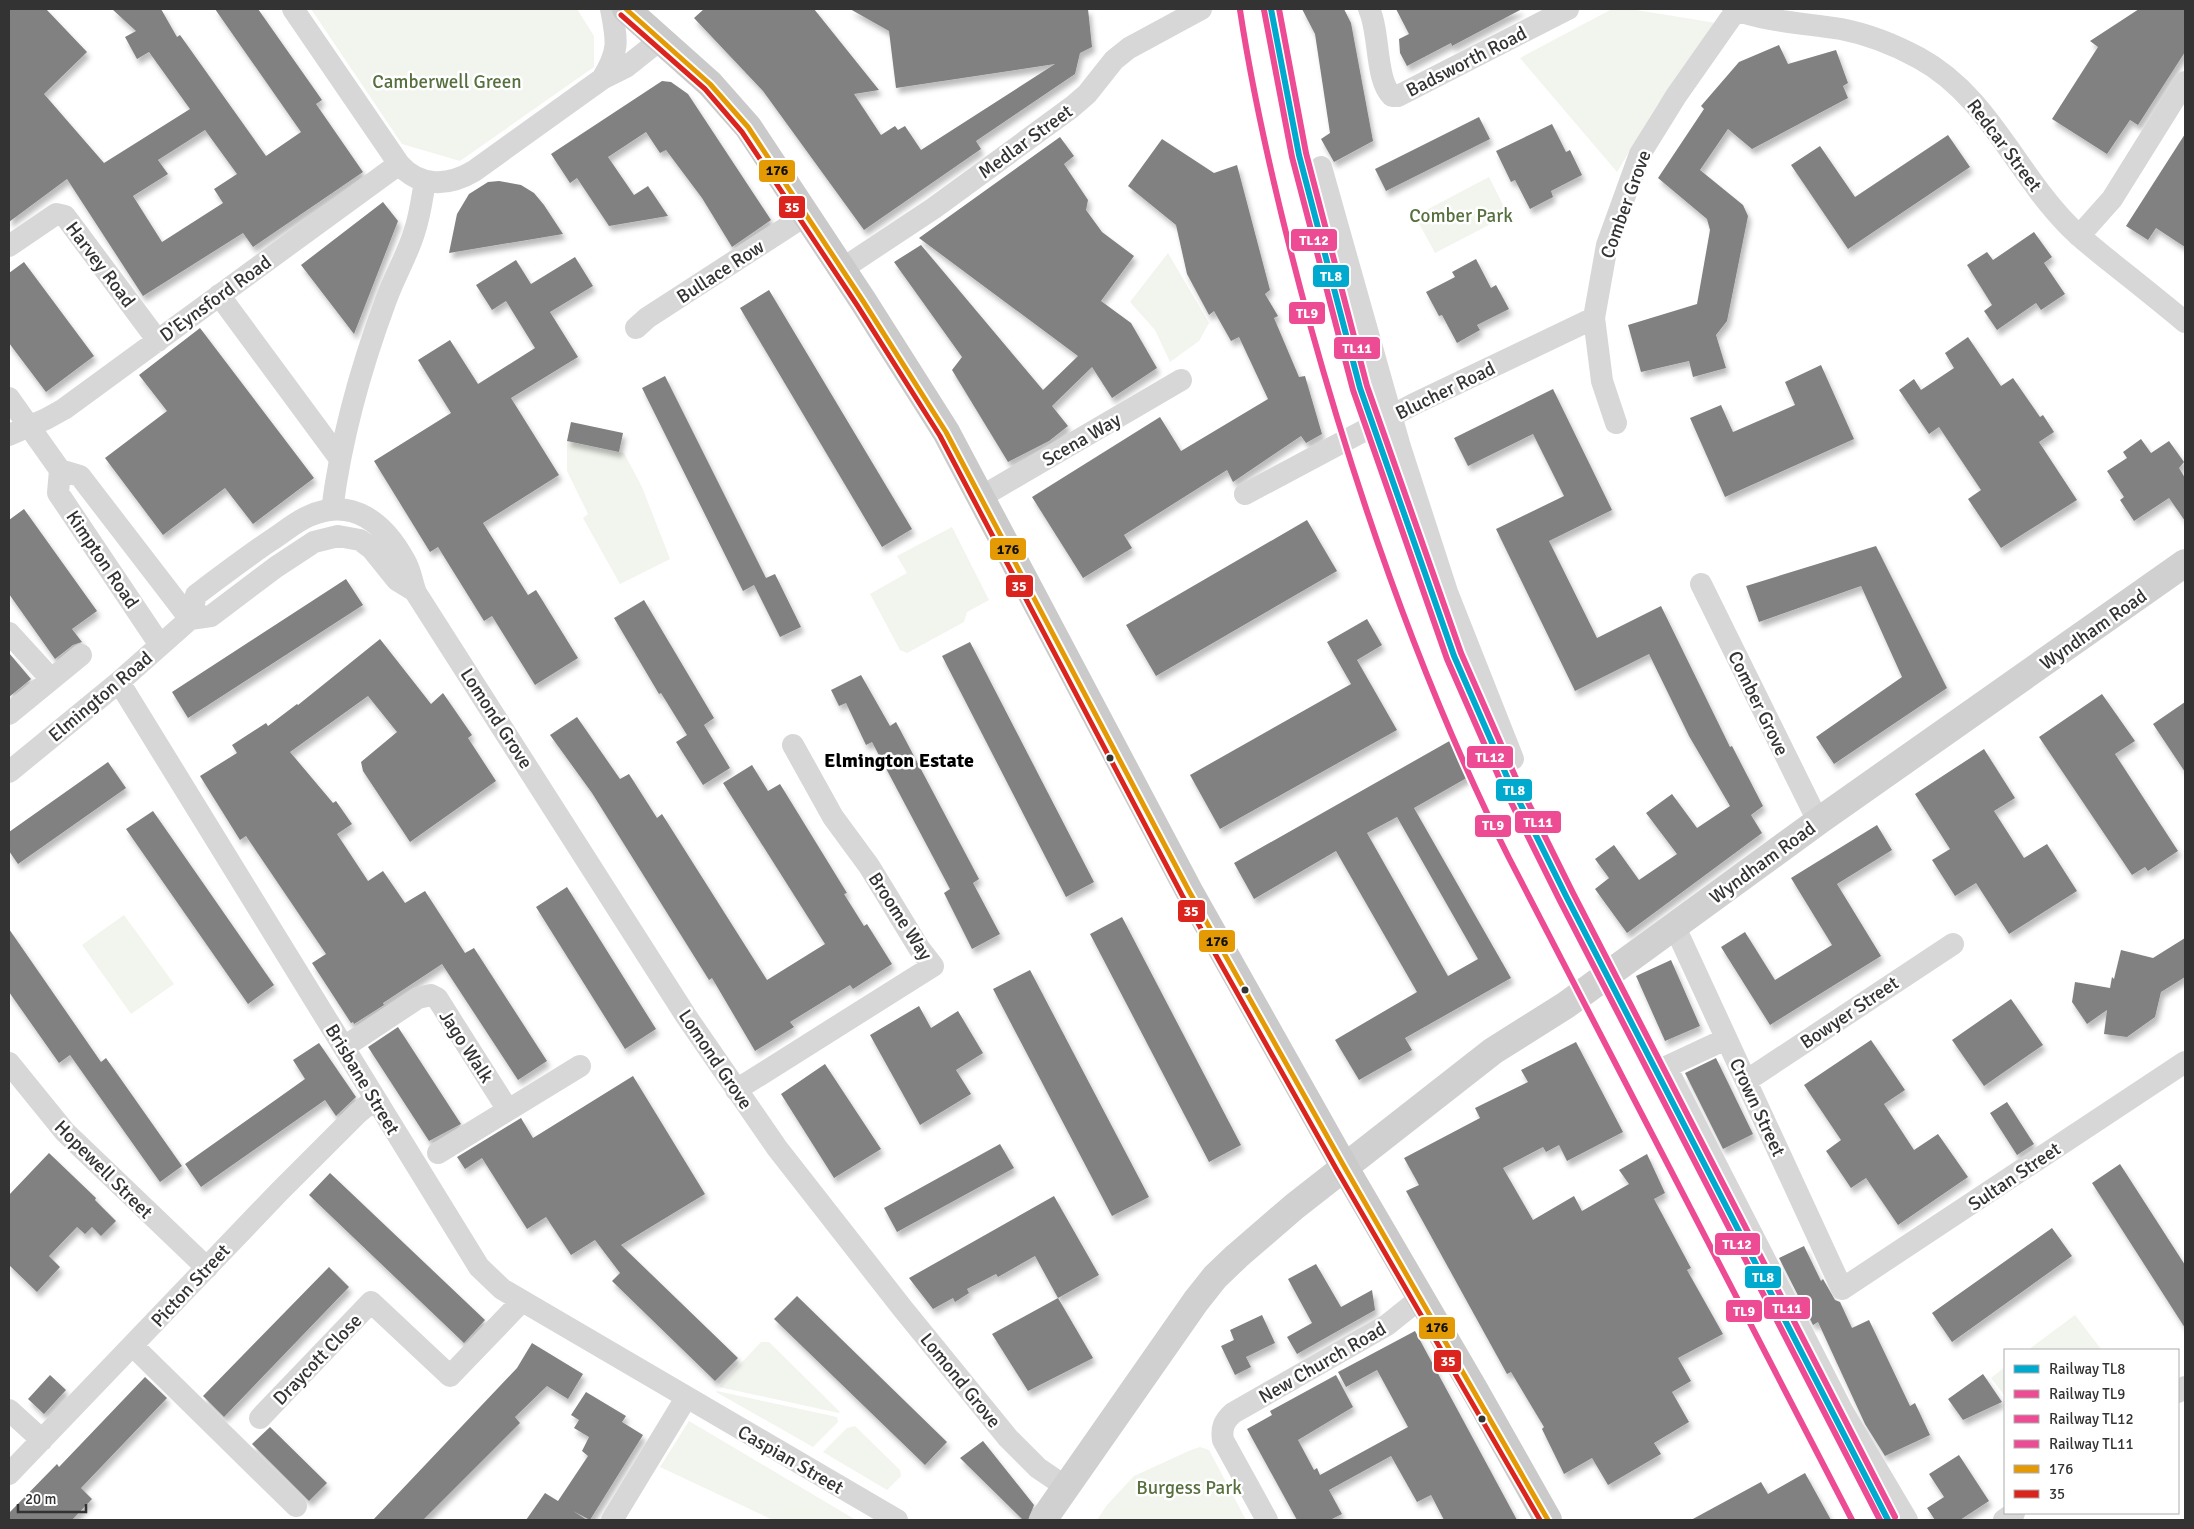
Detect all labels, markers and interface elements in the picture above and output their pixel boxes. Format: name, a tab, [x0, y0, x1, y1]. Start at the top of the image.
street label: Badsworth Road	[1402, 21, 1531, 103]
park label: Camberwell Green	[372, 70, 522, 94]
street label: Redcar Street	[1962, 94, 2047, 197]
street label: Medlar Street	[974, 99, 1078, 184]
street label: Comber Grove	[1595, 147, 1657, 262]
line badge: 176	[758, 159, 796, 183]
text: 176	[766, 162, 789, 179]
line badge: 35	[778, 195, 806, 219]
text: 35	[784, 199, 800, 216]
park label: Comber Park	[1409, 204, 1513, 228]
street label: Harvey Road	[60, 217, 140, 312]
line badge: TL12	[1290, 228, 1338, 252]
text: TL12	[1299, 232, 1329, 249]
street label: Bullace Row	[672, 235, 769, 309]
street label: D'Eynsford Road	[155, 250, 276, 347]
line badge: TL8	[1312, 264, 1350, 288]
text: TL8	[1320, 268, 1342, 285]
line badge: TL9	[1288, 301, 1326, 325]
text: TL9	[1296, 305, 1318, 322]
line badge: TL11	[1333, 336, 1381, 360]
text: TL11	[1342, 340, 1372, 357]
street label: Blucher Road	[1392, 356, 1499, 425]
street label: Scena Way	[1038, 408, 1125, 472]
street label: Kimpton Road	[61, 506, 144, 613]
line badge: 176	[989, 537, 1027, 561]
text: 176	[997, 541, 1020, 558]
line badge: 35	[1005, 574, 1034, 598]
text: 35	[1011, 578, 1027, 595]
street label: Wyndham Road	[2035, 584, 2152, 676]
street label: Elmington Road	[44, 646, 158, 747]
street label: Comber Grove	[1722, 647, 1794, 760]
street label: Lomond Grove	[455, 664, 538, 773]
line badge: TL12	[1466, 745, 1514, 769]
district label: Elmington Estate	[824, 748, 974, 773]
text: TL12	[1475, 749, 1505, 766]
unlabelled marker	[1105, 753, 1115, 763]
line badge: TL8	[1495, 778, 1533, 802]
text: TL8	[1503, 782, 1525, 799]
line badge: TL11	[1514, 810, 1562, 834]
line badge: TL9	[1474, 814, 1512, 838]
text: TL11	[1523, 814, 1553, 831]
street label: Wyndham Road	[1705, 816, 1820, 909]
text: TL9	[1482, 817, 1504, 834]
street label: Broome Way	[863, 868, 938, 965]
line badge: 35	[1177, 899, 1206, 923]
text: 35	[1183, 903, 1199, 920]
line badge: 176	[1198, 929, 1236, 953]
text: 176	[1206, 933, 1229, 950]
street label: Bowyer Street	[1796, 971, 1904, 1055]
unlabelled marker	[1240, 985, 1250, 995]
street label: Lomond Grove	[673, 1005, 757, 1114]
street label: Jago Walk	[434, 1006, 499, 1088]
street label: Brisbane Street	[320, 1020, 405, 1140]
street label: Crown Street	[1724, 1054, 1790, 1161]
street label: Hopewell Street	[49, 1115, 158, 1224]
street label: Sultan Street	[1964, 1137, 2066, 1217]
line badge: TL12	[1714, 1232, 1761, 1256]
text: TL12	[1722, 1236, 1752, 1253]
street label: Picton Street	[146, 1239, 236, 1332]
line badge: TL8	[1744, 1265, 1782, 1289]
text: TL8	[1752, 1269, 1774, 1286]
line badge: TL11	[1763, 1296, 1811, 1320]
line badge: TL9	[1725, 1299, 1763, 1323]
text: TL11	[1772, 1300, 1802, 1317]
text: TL9	[1733, 1303, 1755, 1320]
street label: Draycott Close	[268, 1309, 367, 1410]
line badge: 176	[1418, 1316, 1456, 1340]
street label: New Church Road	[1255, 1317, 1390, 1409]
text: 176	[1426, 1319, 1449, 1336]
street label: Lomond Grove	[915, 1328, 1006, 1433]
line badge: 35	[1433, 1349, 1462, 1373]
legend	[2004, 1349, 2179, 1514]
text: 35	[1440, 1353, 1456, 1370]
text: Railway TL8	[2049, 1360, 2125, 1378]
text: Railway TL9	[2049, 1385, 2125, 1403]
text: Railway TL12	[2049, 1410, 2134, 1428]
unlabelled marker	[1477, 1414, 1487, 1424]
street label: Caspian Street	[733, 1420, 848, 1500]
text: Railway TL11	[2049, 1435, 2134, 1453]
text: 176	[2049, 1460, 2073, 1478]
park label: Burgess Park	[1136, 1476, 1242, 1500]
scale bar	[18, 1482, 85, 1514]
text: 35	[2049, 1485, 2065, 1503]
text: 20 m	[25, 1490, 56, 1508]

